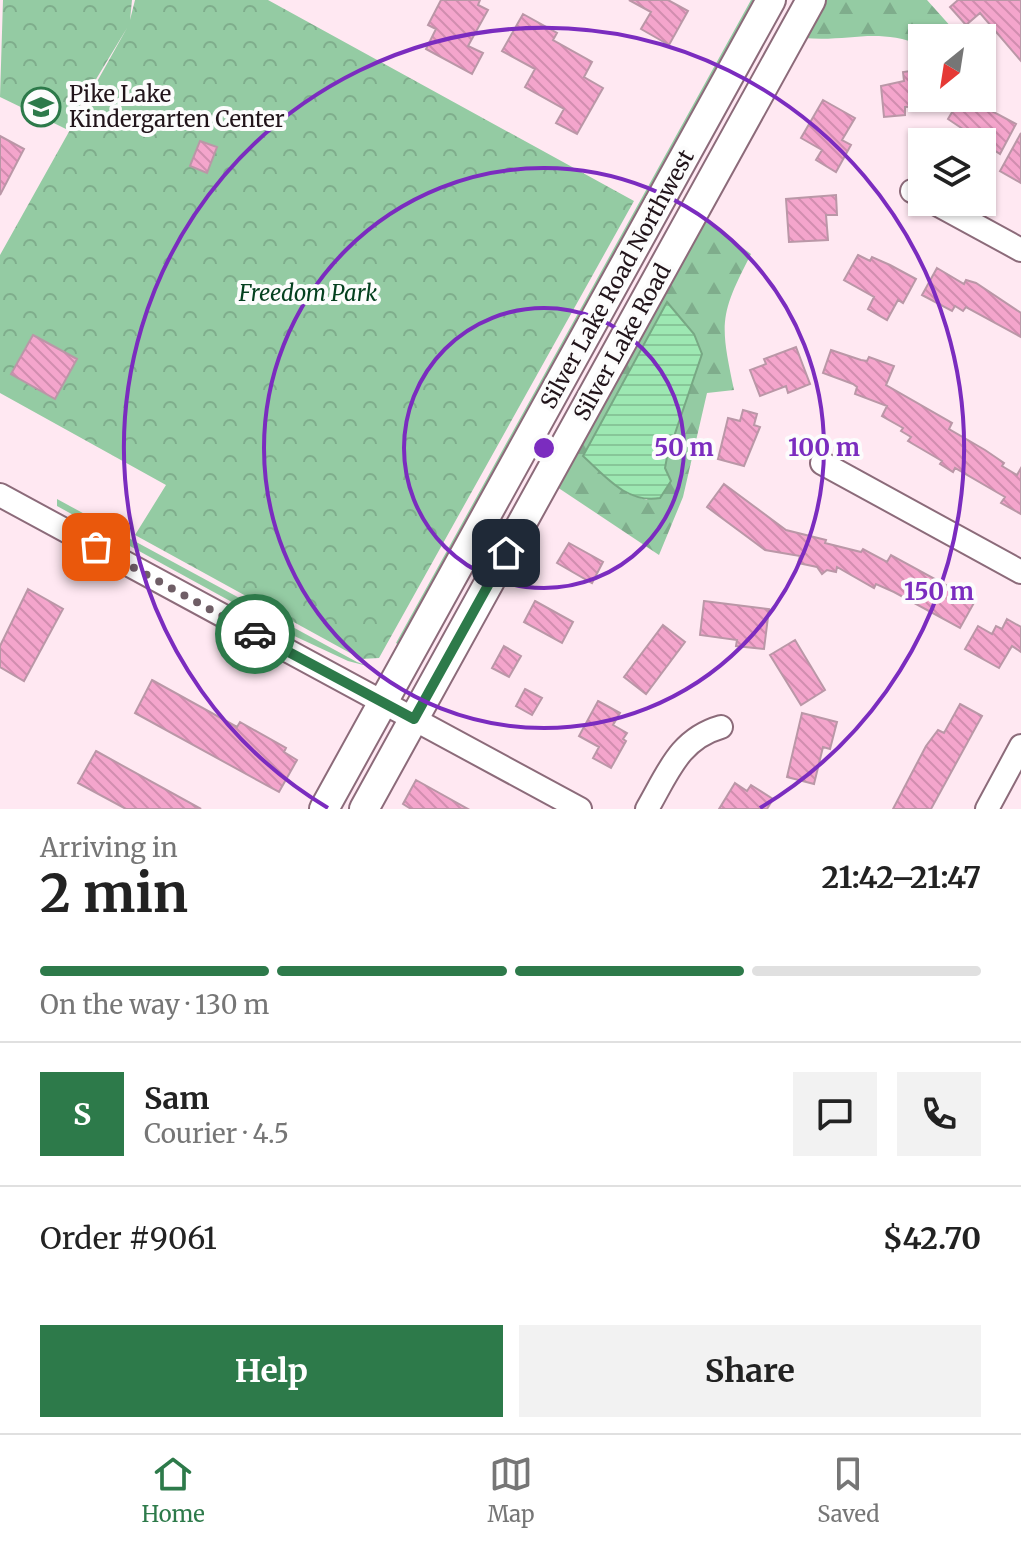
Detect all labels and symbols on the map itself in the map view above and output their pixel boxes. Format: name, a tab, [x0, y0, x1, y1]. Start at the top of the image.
north arrow	[908, 24, 996, 112]
place label: Pike Lake Kindergarten Center	[69, 80, 285, 133]
school or university icon: Pike Lake Kindergarten Center	[20, 86, 62, 128]
street label: Silver Lake Road Northwest	[535, 145, 699, 413]
street label: Silver Lake Road	[568, 259, 676, 425]
park label: Freedom Park	[238, 279, 377, 307]
text: 50 m	[654, 432, 714, 463]
text: 100 m	[788, 432, 860, 463]
centre of rings	[530, 434, 558, 462]
pin	[62, 513, 130, 581]
pin	[472, 519, 540, 587]
text: 150 m	[904, 576, 974, 607]
courier	[215, 594, 295, 674]

